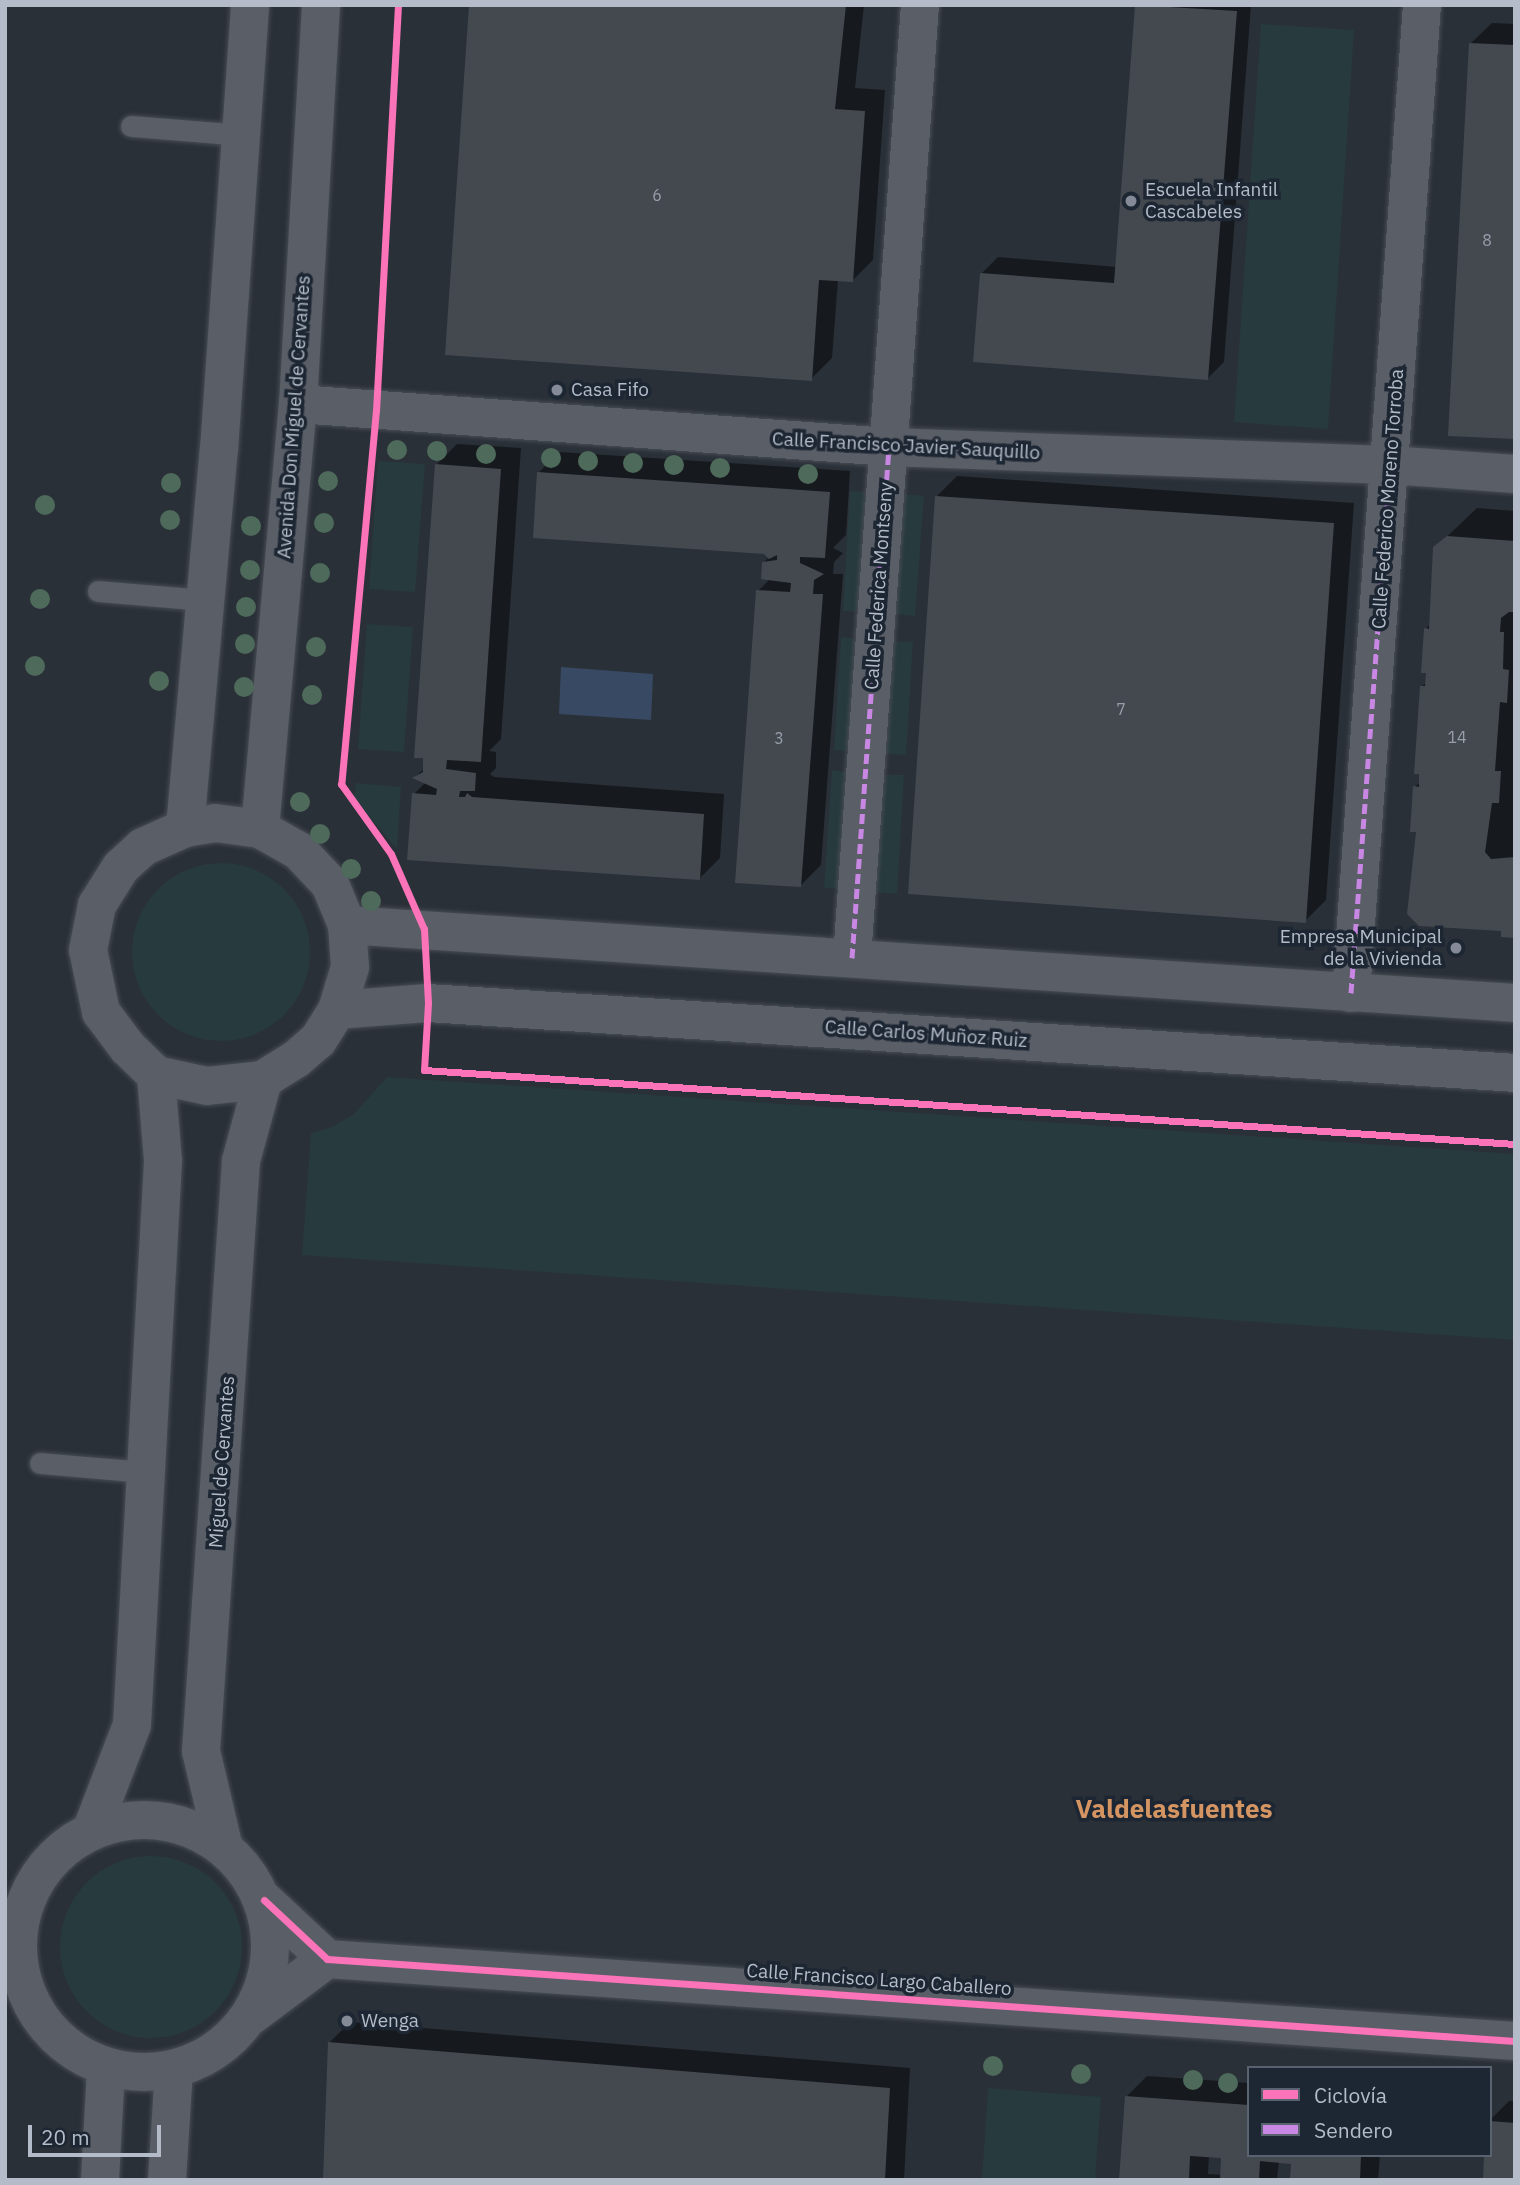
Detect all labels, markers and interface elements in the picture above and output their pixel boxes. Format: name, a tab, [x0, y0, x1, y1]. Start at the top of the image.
place label: Escuela Infantil Cascabeles	[1145, 179, 1278, 223]
house number: 6	[652, 185, 662, 205]
marker: Escuela Infantil Cascabeles	[1123, 193, 1139, 209]
house number: 8	[1482, 230, 1492, 250]
street label: Avenida Don Miguel de Cervantes	[273, 275, 315, 559]
street label: Calle Federico Moreno Torroba	[1368, 368, 1408, 630]
place label: Casa Fifo	[571, 379, 649, 401]
marker: Casa Fifo	[549, 382, 565, 398]
street label: Calle Francisco Javier Sauquillo	[771, 428, 1041, 464]
street label: Calle Federica Montseny	[860, 481, 898, 691]
house number: 7	[1116, 699, 1126, 719]
house number: 14	[1447, 727, 1467, 747]
house number: 3	[774, 728, 784, 748]
place label: Empresa Municipal de la Vivienda	[1280, 926, 1442, 970]
marker: Empresa Municipal de la Vivienda	[1448, 940, 1464, 956]
street label: Calle Carlos Muñoz Ruiz	[824, 1016, 1028, 1052]
street label: Miguel de Cervantes	[205, 1375, 239, 1549]
district label: Valdelasfuentes	[1075, 1793, 1273, 1825]
street label: Calle Francisco Largo Caballero	[746, 1959, 1012, 2001]
place label: Wenga	[361, 2010, 419, 2032]
marker: Wenga	[339, 2013, 355, 2029]
legend	[1247, 2066, 1492, 2157]
text: Ciclovía	[1314, 2081, 1387, 2109]
scale bar	[32, 2112, 164, 2156]
text: Sendero	[1314, 2116, 1393, 2144]
text: 20 m	[41, 2123, 90, 2151]

